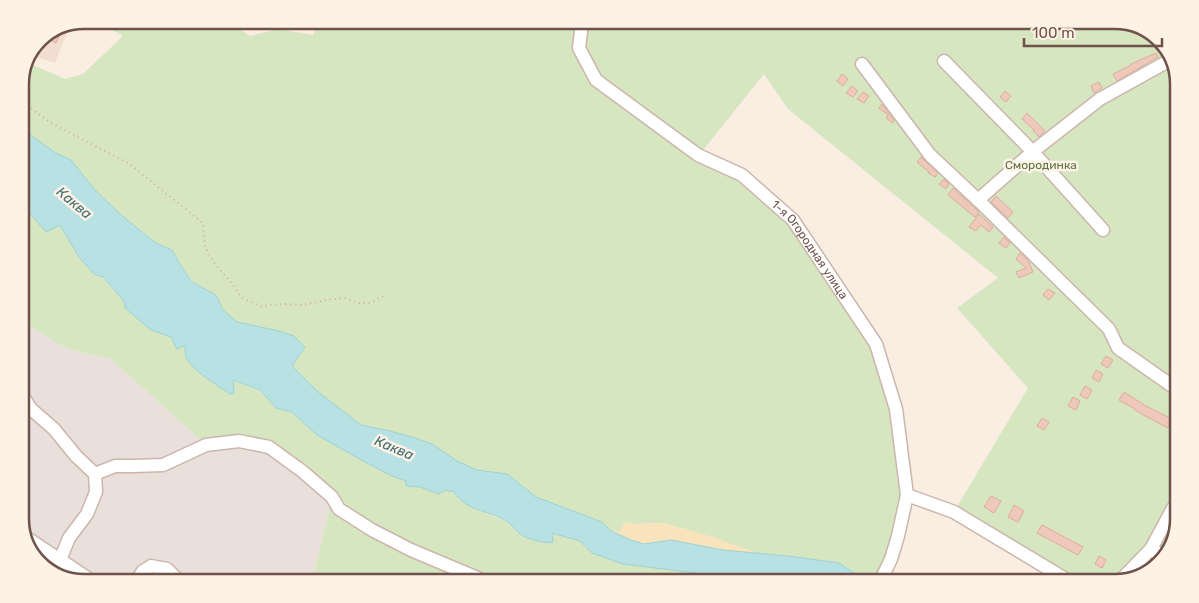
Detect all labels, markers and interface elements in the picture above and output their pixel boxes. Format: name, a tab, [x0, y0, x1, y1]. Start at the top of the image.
scale bar	[1024, 15, 1162, 47]
text: 100 m	[1032, 24, 1074, 42]
park label: Смородинка	[1005, 158, 1077, 172]
water label: Каква	[53, 183, 95, 223]
street label: 1-я Огородная улица	[769, 197, 851, 302]
water label: Каква	[372, 432, 416, 464]

